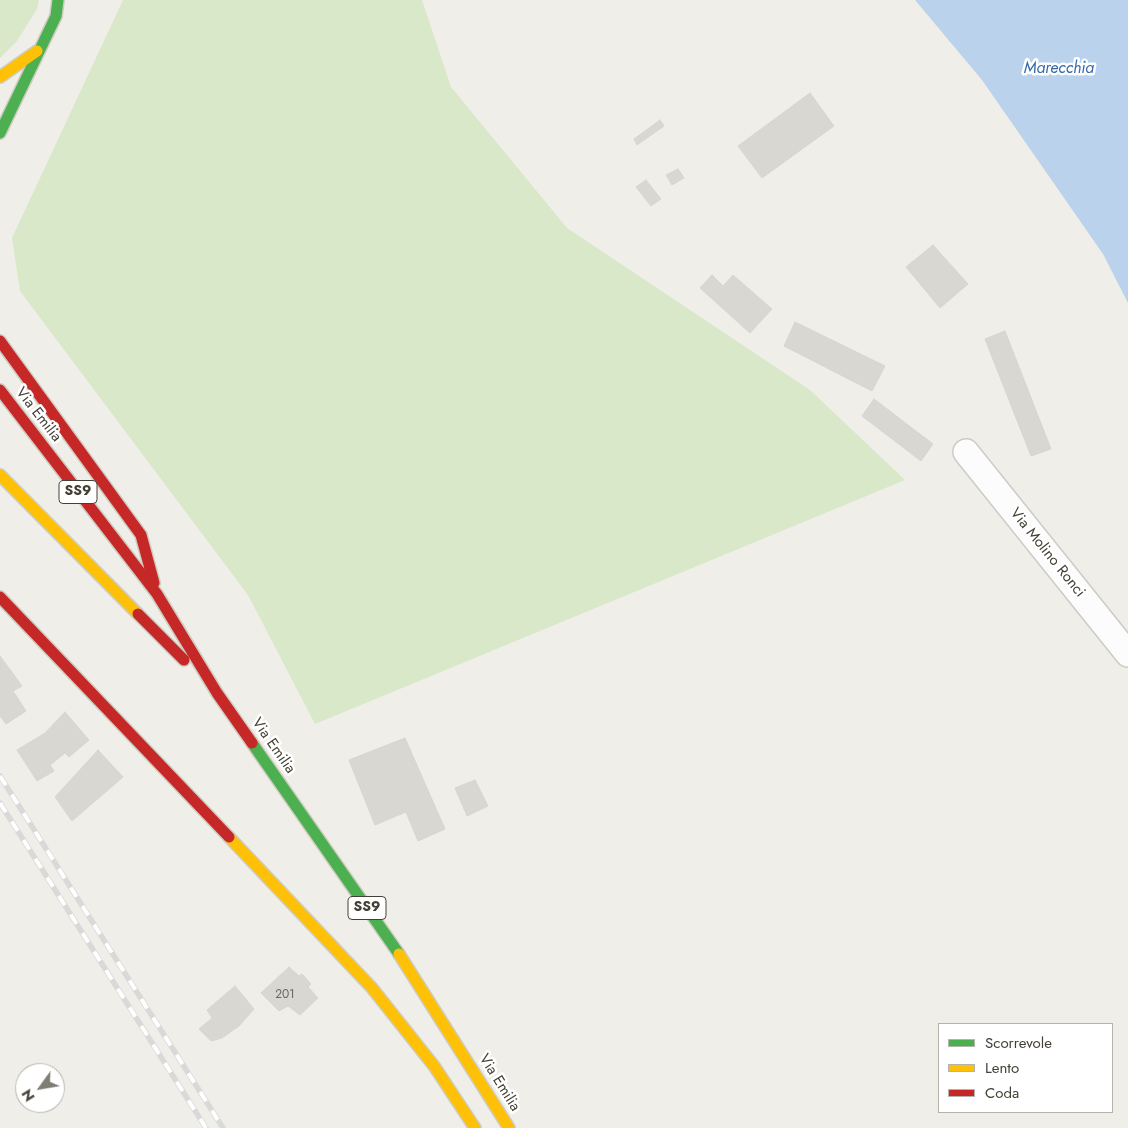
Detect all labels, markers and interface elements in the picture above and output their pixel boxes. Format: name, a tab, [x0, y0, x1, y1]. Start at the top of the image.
water label: Marecchia	[1024, 59, 1094, 79]
street label: Via Emilia	[11, 384, 65, 446]
road number: SS9	[59, 481, 97, 504]
street label: Via Molino Ronci	[1006, 505, 1088, 601]
street label: Via Emilia	[247, 715, 299, 777]
road number: SS9	[348, 896, 386, 920]
house number: 201	[275, 988, 295, 1002]
legend	[938, 1023, 1113, 1113]
text: Scorrevole	[985, 1032, 1052, 1054]
street label: Via Emilia	[474, 1051, 524, 1115]
text: Lento	[985, 1057, 1019, 1079]
north arrow	[15, 1063, 65, 1113]
text: Coda	[985, 1082, 1019, 1104]
text: N	[17, 1085, 40, 1105]

